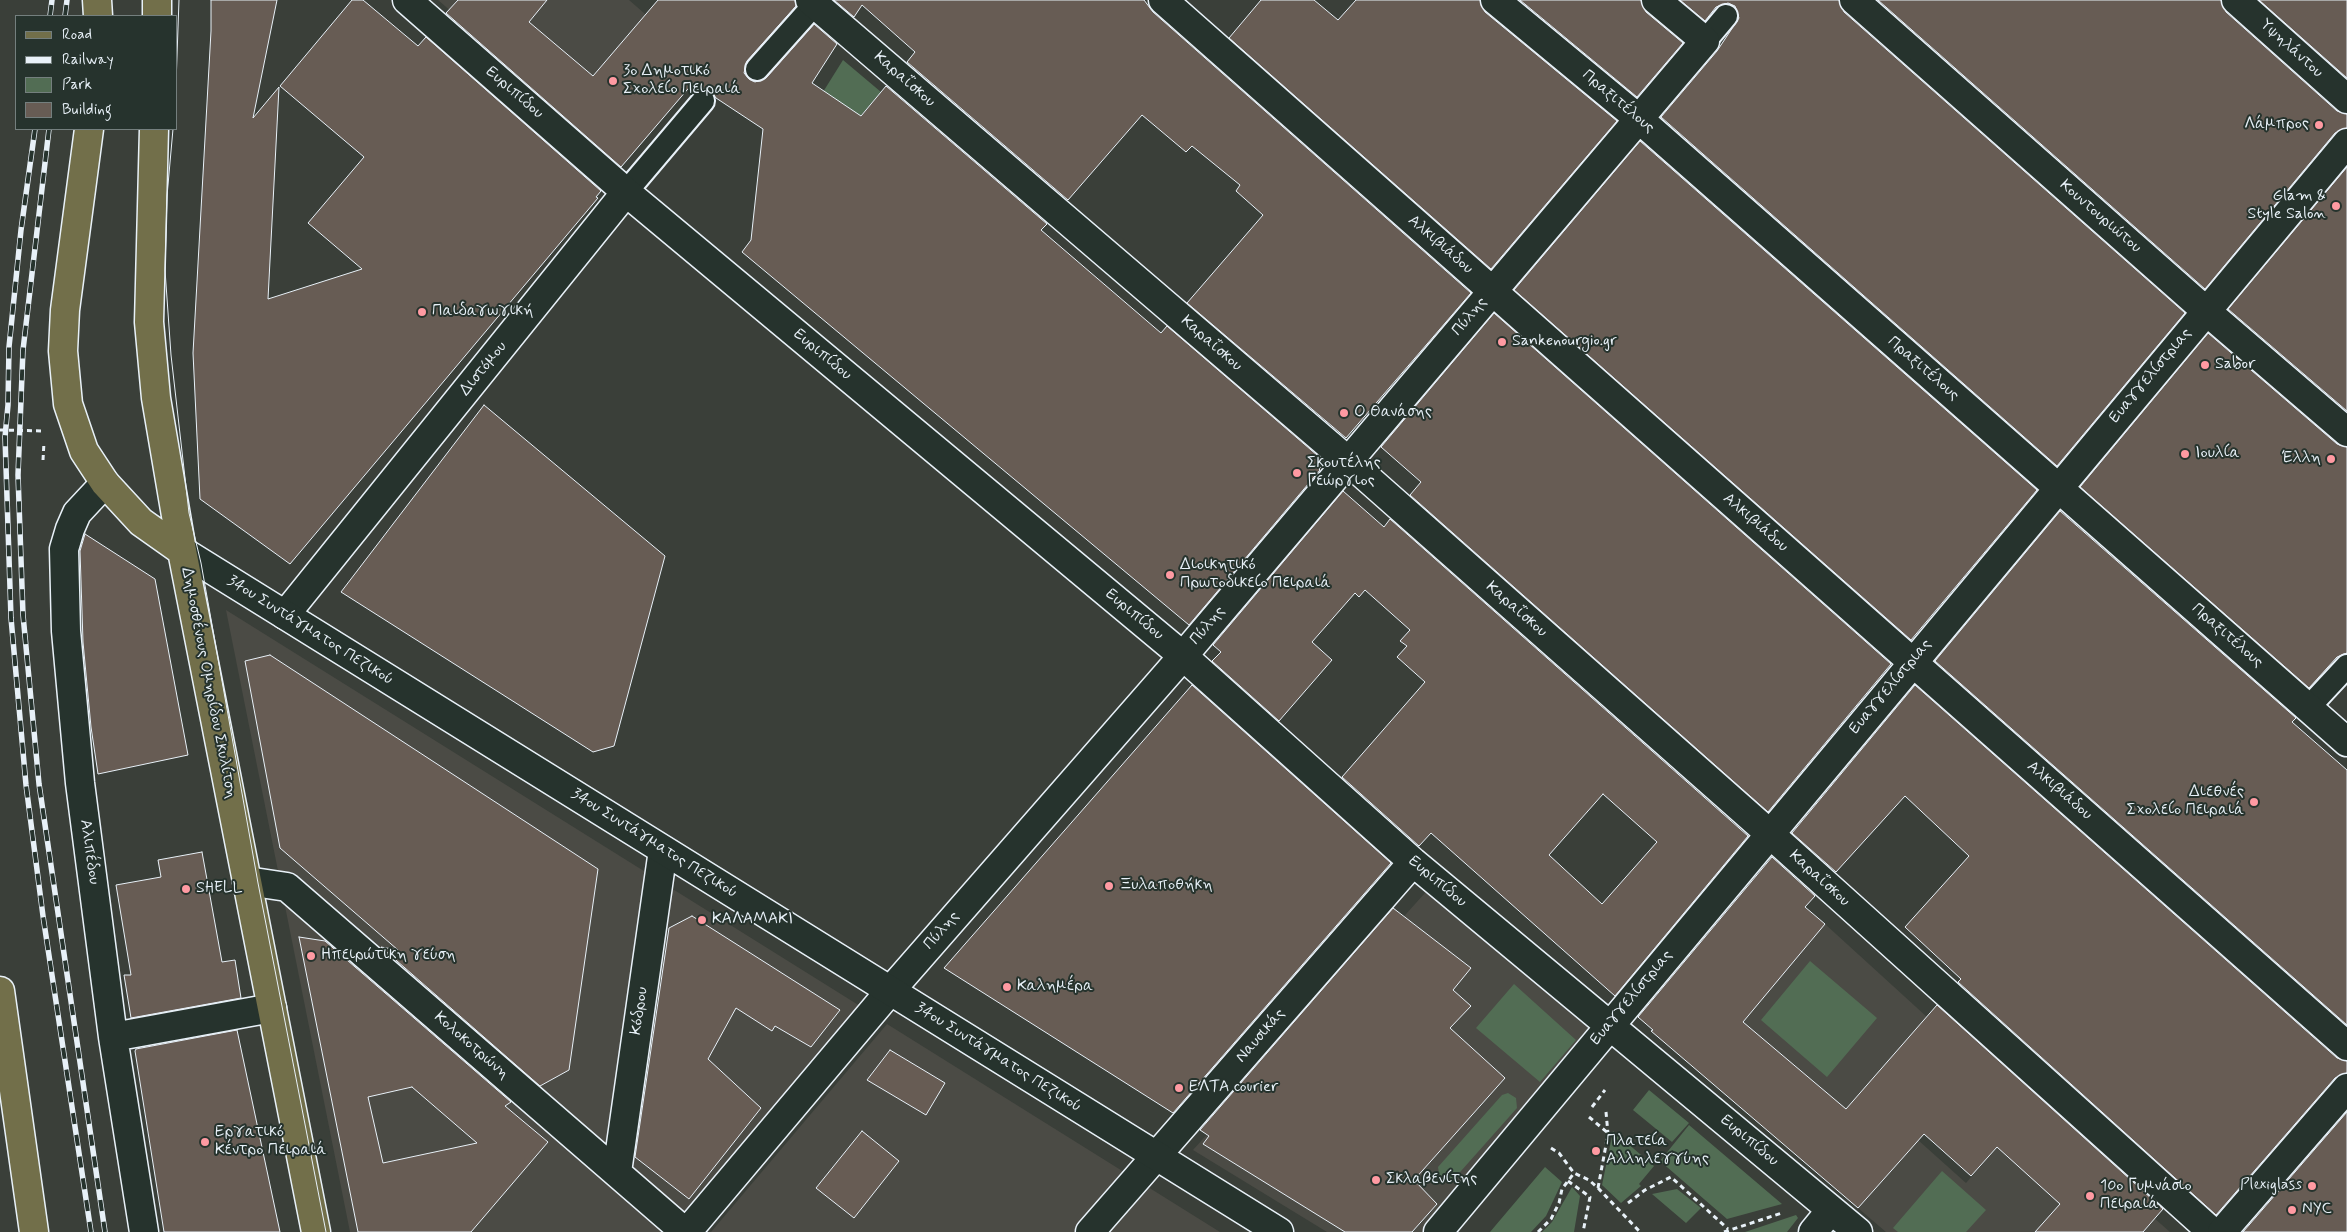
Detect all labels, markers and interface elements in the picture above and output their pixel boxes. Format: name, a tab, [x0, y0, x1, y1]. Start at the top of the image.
legend	[15, 15, 178, 130]
street label: Υψηλάντου	[2255, 16, 2327, 82]
text: Road	[62, 25, 92, 45]
street label: Καραΐσκου	[869, 48, 939, 112]
text: Railway	[62, 50, 114, 70]
place label: 3ο Δημοτικό Σχολείο Πειραιά	[623, 62, 740, 100]
street label: Ευριπίδου	[481, 63, 547, 123]
street label: Πραξιτέλους	[1578, 66, 1658, 138]
text: Park	[62, 75, 92, 95]
marker: 3ο Δημοτικό Σχολείο Πειραιά	[607, 75, 619, 87]
text: Building	[62, 100, 112, 120]
place label: Λάμπρος	[2244, 115, 2309, 135]
marker: Λάμπρος	[2313, 119, 2325, 131]
street label: Κουντουριώτου	[2055, 176, 2145, 258]
place label: Glam & Style Salon	[2248, 187, 2326, 225]
marker: Glam & Style Salon	[2330, 200, 2342, 212]
street label: Αλκιβιάδου	[1403, 211, 1477, 279]
street label: Πύλης	[1448, 294, 1492, 340]
place label: Παιδαγωγική	[432, 302, 534, 322]
marker: Παιδαγωγική	[416, 306, 428, 318]
street label: Καραΐσκου	[1176, 312, 1246, 376]
street label: Ευαγγελίστριας	[2106, 324, 2196, 428]
street label: Ευριπίδου	[789, 325, 855, 385]
place label: Sankenourgio.gr	[1512, 332, 1617, 352]
street label: Πραξιτέλους	[1883, 333, 1963, 405]
marker: Sankenourgio.gr	[1496, 336, 1508, 348]
street label: Διστόμου	[456, 338, 512, 400]
place label: Sabor	[2215, 355, 2256, 375]
marker: Sabor	[2199, 359, 2211, 371]
place label: Ο Θανάσης	[1354, 403, 1432, 423]
marker: Ο Θανάσης	[1338, 407, 1350, 419]
place label: Ιουλία	[2195, 444, 2240, 464]
marker: Ιουλία	[2179, 448, 2191, 460]
place label: Έλλη	[2282, 449, 2321, 469]
marker: Έλλη	[2325, 453, 2337, 465]
place label: Σκουτέλης Γεώργιος	[1307, 454, 1381, 492]
marker: Σκουτέλης Γεώργιος	[1291, 467, 1303, 479]
street label: Αλκιβιάδου	[1718, 489, 1792, 557]
place label: Διοικητικό Πρωτοδικείο Πειραιά	[1180, 556, 1331, 594]
street label: Δημοσθένους Ομηρίδου Σκυλίτση	[176, 566, 240, 800]
marker: Διοικητικό Πρωτοδικείο Πειραιά	[1164, 569, 1176, 581]
street label: 34ου Συντάγματος Πεζικού	[223, 572, 397, 690]
street label: Καραΐσκου	[1481, 578, 1551, 642]
street label: Ευριπίδου	[1101, 585, 1167, 645]
street label: Πραξιτέλους	[2187, 600, 2267, 672]
street label: Πύλης	[1186, 603, 1230, 649]
street label: Ευαγγελίστριας	[1846, 635, 1936, 739]
street label: Αλκιβιάδου	[2022, 757, 2096, 825]
place label: Διεθνές Σχολείο Πειραιά	[2127, 783, 2244, 821]
street label: 34ου Συντάγματος Πεζικού	[567, 785, 741, 903]
marker: Διεθνές Σχολείο Πειραιά	[2248, 796, 2260, 808]
street label: Αλιπέδου	[75, 818, 103, 886]
street label: Καραΐσκου	[1785, 847, 1853, 911]
street label: Ευριπίδου	[1404, 852, 1470, 912]
place label: Ξυλαποθήκη	[1119, 876, 1213, 896]
place label: SHELL	[196, 879, 242, 899]
marker: Ξυλαποθήκη	[1103, 880, 1115, 892]
marker: SHELL	[180, 883, 192, 895]
street label: Πύλης	[920, 908, 964, 954]
place label: ΚΑΛΑΜΑΚΙ	[712, 910, 793, 930]
marker: ΚΑΛΑΜΑΚΙ	[696, 914, 708, 926]
place label: Ηπειρώτικη γεύση	[321, 946, 456, 966]
street label: Ευαγγελίστριας	[1587, 946, 1677, 1050]
marker: Ηπειρώτικη γεύση	[305, 950, 317, 962]
place label: Καλημέρα	[1017, 977, 1093, 997]
marker: Καλημέρα	[1001, 981, 1013, 993]
street label: Κόδρου	[627, 986, 653, 1036]
street label: 34ου Συντάγματος Πεζικού	[911, 999, 1085, 1117]
street label: Ναυσικάς	[1232, 1005, 1290, 1067]
street label: Κολοκοτρώνη	[430, 1008, 512, 1084]
place label: ΕΛΤΑ courier	[1189, 1078, 1278, 1098]
marker: ΕΛΤΑ courier	[1173, 1082, 1185, 1094]
street label: Ευριπίδου	[1716, 1111, 1782, 1171]
place label: Εργατικό Κέντρο Πειραιά	[215, 1123, 326, 1161]
place label: Πλατεία Αλληλεγγύης	[1606, 1132, 1709, 1170]
marker: Εργατικό Κέντρο Πειραιά	[199, 1136, 211, 1148]
marker: Πλατεία Αλληλεγγύης	[1590, 1145, 1602, 1157]
place label: Σκλαβενίτης	[1386, 1170, 1477, 1190]
marker: Σκλαβενίτης	[1370, 1174, 1382, 1186]
place label: Plexiglass	[2240, 1176, 2302, 1196]
place label: 10ο Γυμνάσιο Πειραιά	[2100, 1177, 2192, 1215]
marker: Plexiglass	[2306, 1180, 2318, 1192]
marker: 10ο Γυμνάσιο Πειραιά	[2084, 1190, 2096, 1202]
place label: NYC	[2302, 1200, 2332, 1220]
marker: NYC	[2286, 1204, 2298, 1216]

